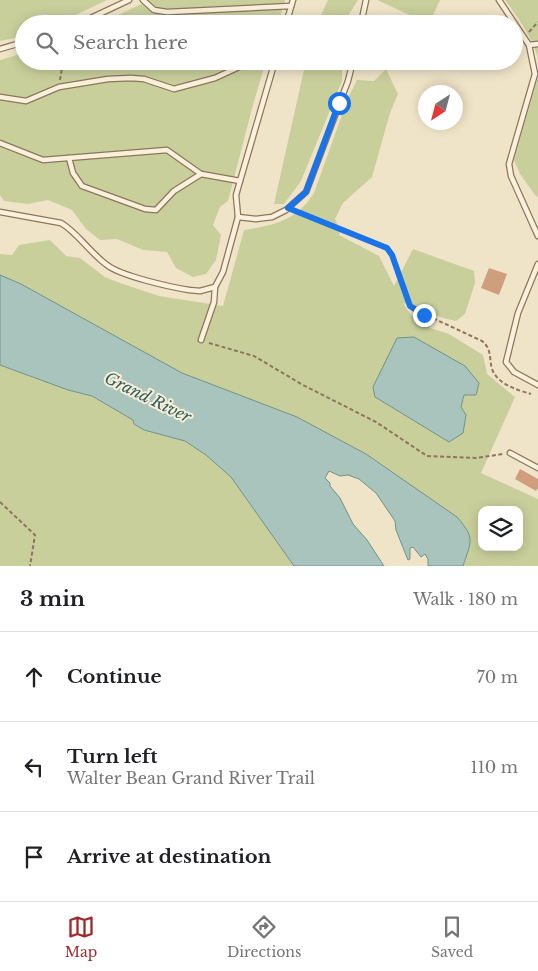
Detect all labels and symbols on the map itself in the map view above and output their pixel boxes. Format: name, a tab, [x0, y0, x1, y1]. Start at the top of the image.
north arrow	[418, 85, 463, 130]
route start	[328, 92, 351, 115]
route end	[413, 304, 436, 327]
water label: Grand River	[101, 367, 195, 427]

